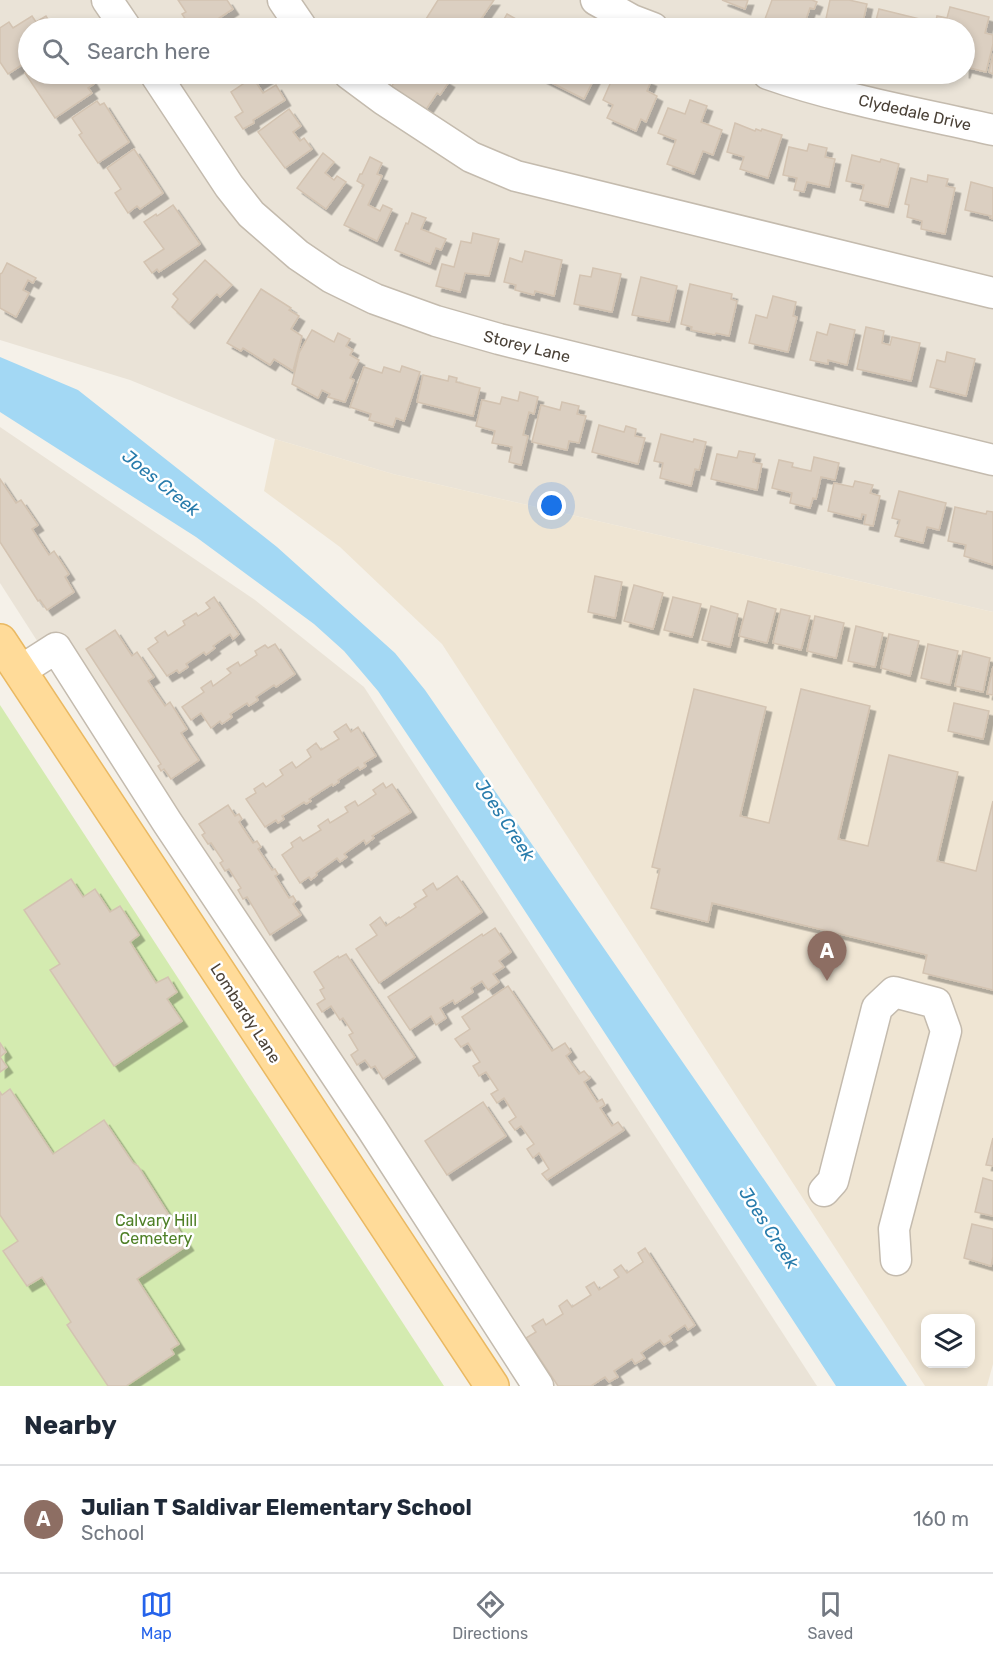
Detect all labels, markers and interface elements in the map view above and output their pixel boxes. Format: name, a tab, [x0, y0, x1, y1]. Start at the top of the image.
search box	[18, 18, 975, 84]
icon: search	[39, 35, 72, 68]
text: Search here	[87, 38, 210, 65]
street label: Clydedale Drive	[857, 90, 973, 135]
street label: Storey Lane	[482, 327, 572, 366]
water label: Joes Creek	[118, 445, 205, 521]
your location	[537, 491, 566, 520]
water label: Joes Creek	[470, 775, 540, 866]
pin: A	[808, 932, 846, 981]
street label: Lombardy Lane	[206, 960, 285, 1067]
water label: Joes Creek	[734, 1183, 804, 1274]
park label: Calvary Hill Cemetery	[115, 1211, 197, 1248]
map controls	[921, 1314, 975, 1368]
button: layers	[921, 1314, 975, 1368]
text: Nearby	[24, 1410, 117, 1441]
text: Julian T Saldivar Elementary School	[81, 1494, 472, 1521]
text: A	[36, 1507, 51, 1531]
text: 160 m	[913, 1507, 969, 1531]
text: School	[81, 1521, 144, 1545]
tab: Map	[140, 1588, 173, 1643]
tab: Directions	[452, 1588, 528, 1643]
tab: Saved	[808, 1588, 853, 1643]

